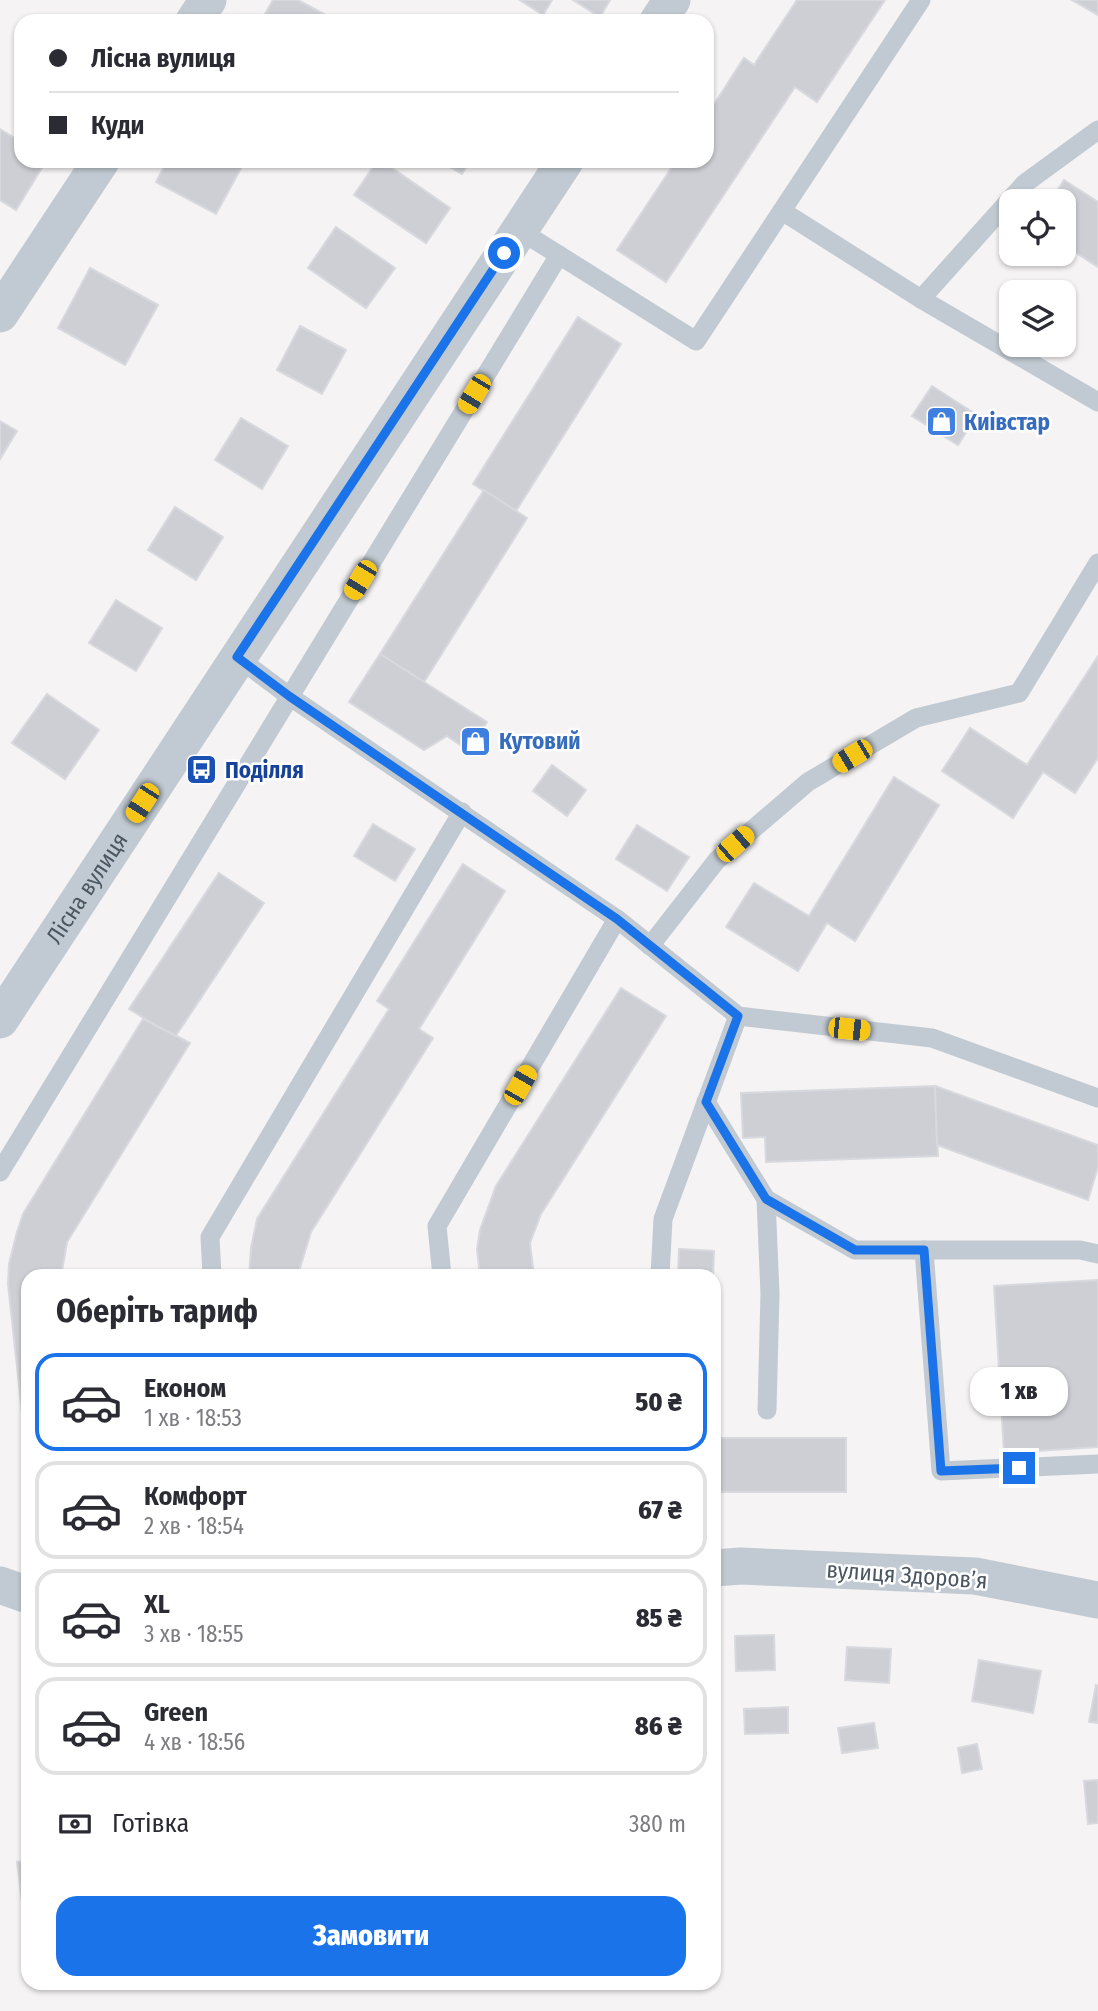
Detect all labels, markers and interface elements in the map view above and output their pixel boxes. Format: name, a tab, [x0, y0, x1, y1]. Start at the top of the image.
text: Лісна вулиця	[91, 43, 236, 74]
text: Куди	[91, 110, 144, 141]
map controls	[999, 189, 1076, 357]
button: locate	[999, 189, 1076, 266]
route start	[488, 237, 520, 269]
button: layers	[999, 280, 1076, 357]
car	[455, 371, 494, 417]
shop icon: Киівстар	[924, 405, 958, 439]
place label: Киівстар	[964, 408, 1050, 436]
car	[341, 557, 380, 603]
shop icon: Кутовий	[459, 724, 493, 758]
place label: Кутовий	[499, 727, 581, 755]
car	[829, 736, 876, 776]
bus stop icon: Поділля	[185, 753, 219, 787]
place label: Поділля	[225, 756, 304, 784]
car	[122, 780, 163, 826]
car	[713, 822, 758, 866]
street label: Лісна вулиця	[40, 827, 133, 949]
car	[828, 1016, 871, 1042]
car	[501, 1062, 540, 1108]
text: Оберіть тариф	[56, 1292, 258, 1330]
callout: 1 хв	[970, 1366, 1068, 1416]
icon: car	[60, 1371, 123, 1434]
text: Економ	[144, 1373, 226, 1404]
text: 1 хв	[1000, 1377, 1038, 1405]
text: 50 ₴	[635, 1387, 682, 1418]
text: 1 хв · 18:53	[144, 1404, 242, 1432]
route end	[1003, 1452, 1035, 1484]
icon: car	[60, 1479, 123, 1542]
text: Комфорт	[144, 1481, 247, 1512]
text: 67 ₴	[638, 1495, 682, 1526]
text: 2 хв · 18:54	[144, 1512, 244, 1540]
street label: вулиця Здоровʼя	[826, 1555, 988, 1595]
icon: car	[60, 1587, 123, 1650]
text: XL	[144, 1589, 170, 1620]
text: 85 ₴	[636, 1603, 682, 1634]
text: 3 хв · 18:55	[144, 1620, 244, 1648]
icon: car	[60, 1695, 123, 1758]
text: Green	[144, 1697, 208, 1728]
text: 86 ₴	[635, 1711, 682, 1742]
text: 4 хв · 18:56	[144, 1728, 245, 1756]
icon: cash	[56, 1805, 94, 1843]
text: Готівка	[112, 1808, 189, 1839]
text: 380 m	[629, 1810, 686, 1838]
button: Замовити	[56, 1896, 686, 1976]

